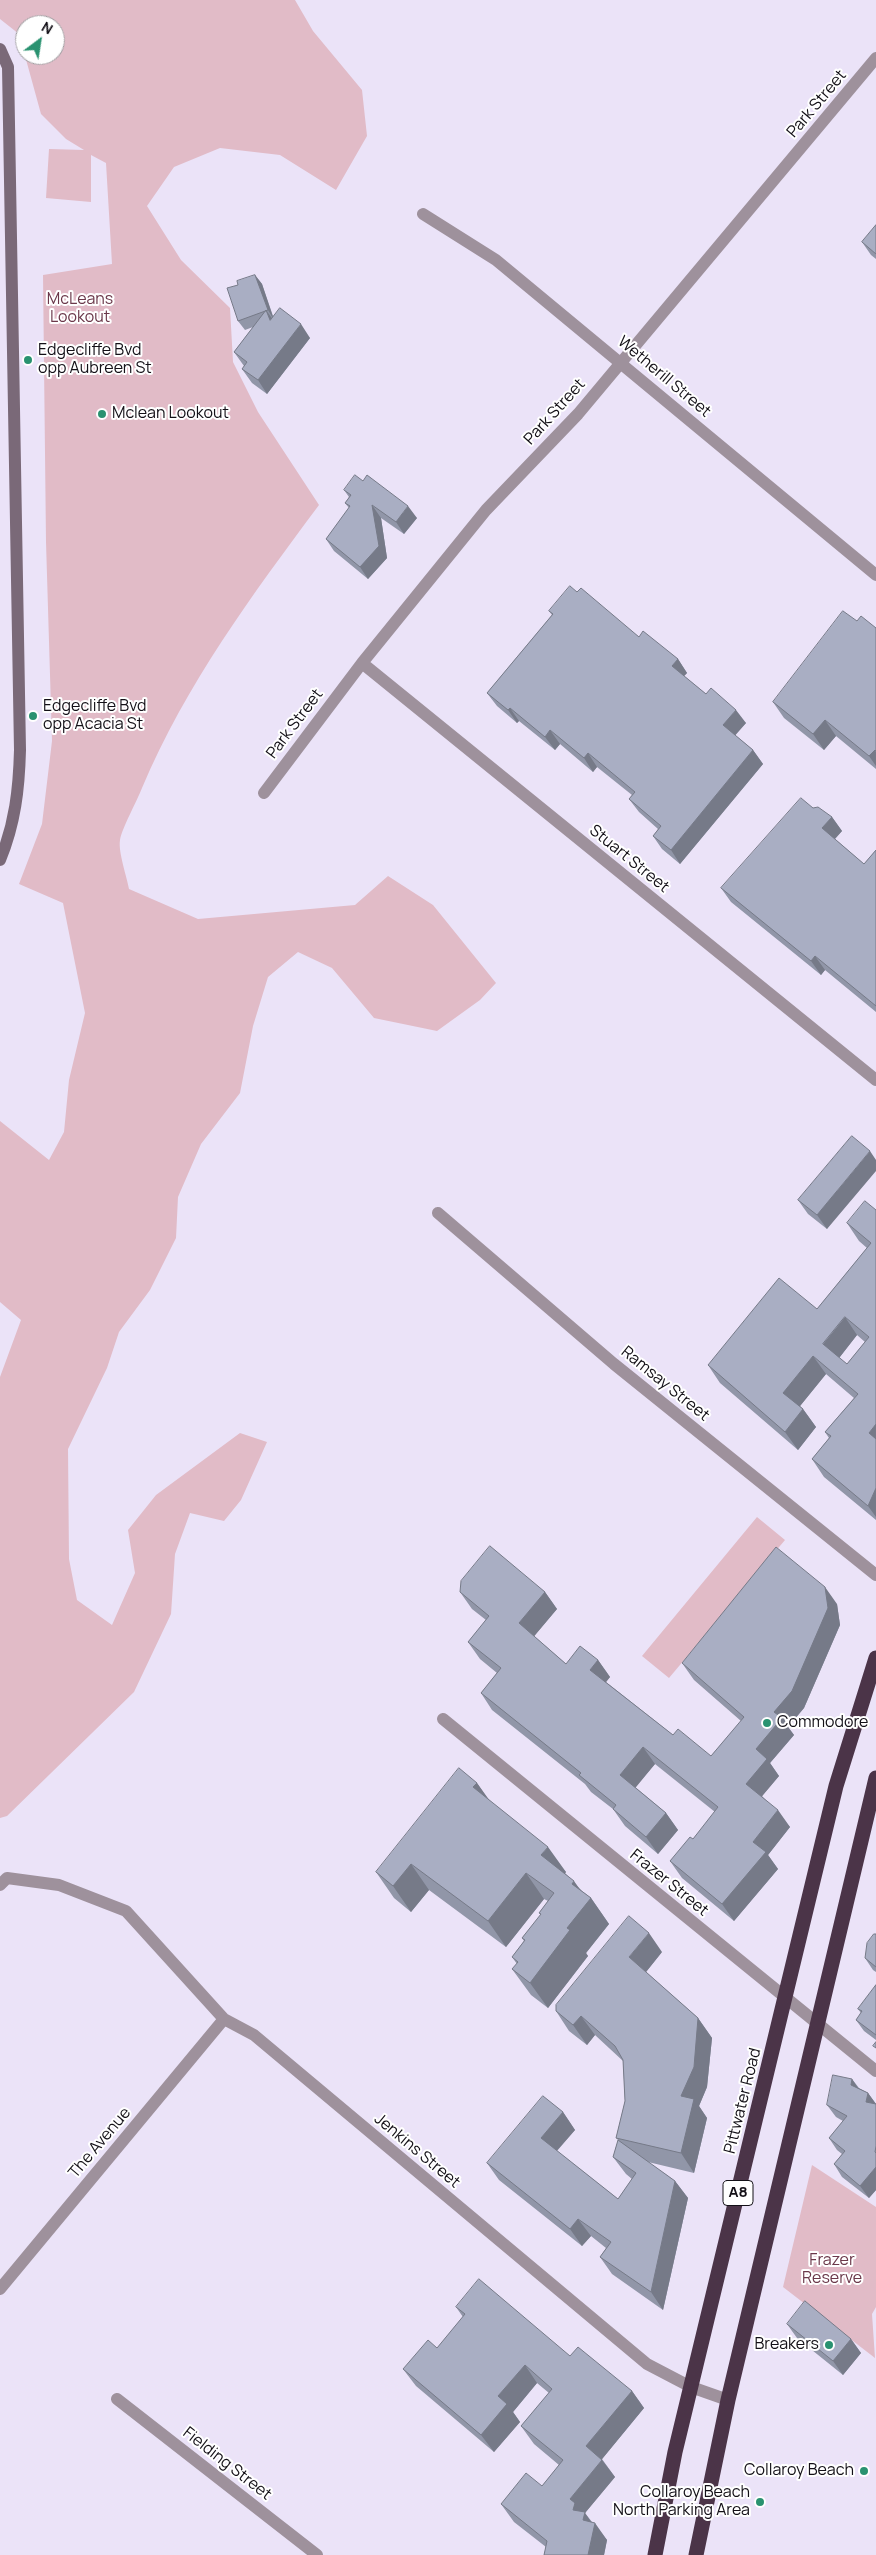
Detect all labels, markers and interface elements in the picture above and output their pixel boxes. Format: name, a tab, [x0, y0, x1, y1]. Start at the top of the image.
north arrow	[15, 15, 65, 65]
text: N	[38, 17, 57, 38]
street label: Park Street	[783, 66, 851, 142]
park label: McLeans Lookout	[47, 290, 113, 328]
street label: Wetherill Street	[613, 332, 715, 422]
place label: Edgecliffe Bvd opp Aubreen St	[38, 341, 152, 379]
marker: Edgecliffe Bvd opp Aubreen St	[22, 354, 34, 366]
street label: Park Street	[520, 375, 590, 449]
place label: Mclean Lookout	[112, 404, 229, 424]
marker: Mclean Lookout	[96, 408, 108, 420]
street label: Park Street	[263, 685, 327, 763]
place label: Edgecliffe Bvd opp Acacia St	[43, 697, 146, 735]
marker: Edgecliffe Bvd opp Acacia St	[27, 710, 39, 722]
street label: Stuart Street	[585, 821, 673, 897]
street label: Ramsay Street	[617, 1343, 713, 1425]
place label: Commodore	[777, 1713, 868, 1733]
marker: Commodore	[761, 1717, 773, 1729]
street label: Frazer Street	[626, 1845, 712, 1921]
street label: Pittwater Road	[721, 2046, 765, 2156]
street label: The Avenue	[65, 2104, 135, 2182]
street label: Jenkins Street	[370, 2110, 464, 2192]
road number: A8	[723, 2180, 753, 2206]
park label: Frazer Reserve	[802, 2251, 862, 2289]
place label: Breakers	[755, 2335, 819, 2355]
marker: Breakers	[823, 2339, 835, 2351]
street label: Fielding Street	[179, 2423, 275, 2505]
place label: Collaroy Beach	[744, 2461, 854, 2481]
marker: Collaroy Beach	[858, 2465, 870, 2477]
place label: Collaroy Beach North Parking Area	[613, 2483, 750, 2521]
marker: Collaroy Beach North Parking Area	[754, 2496, 766, 2508]

